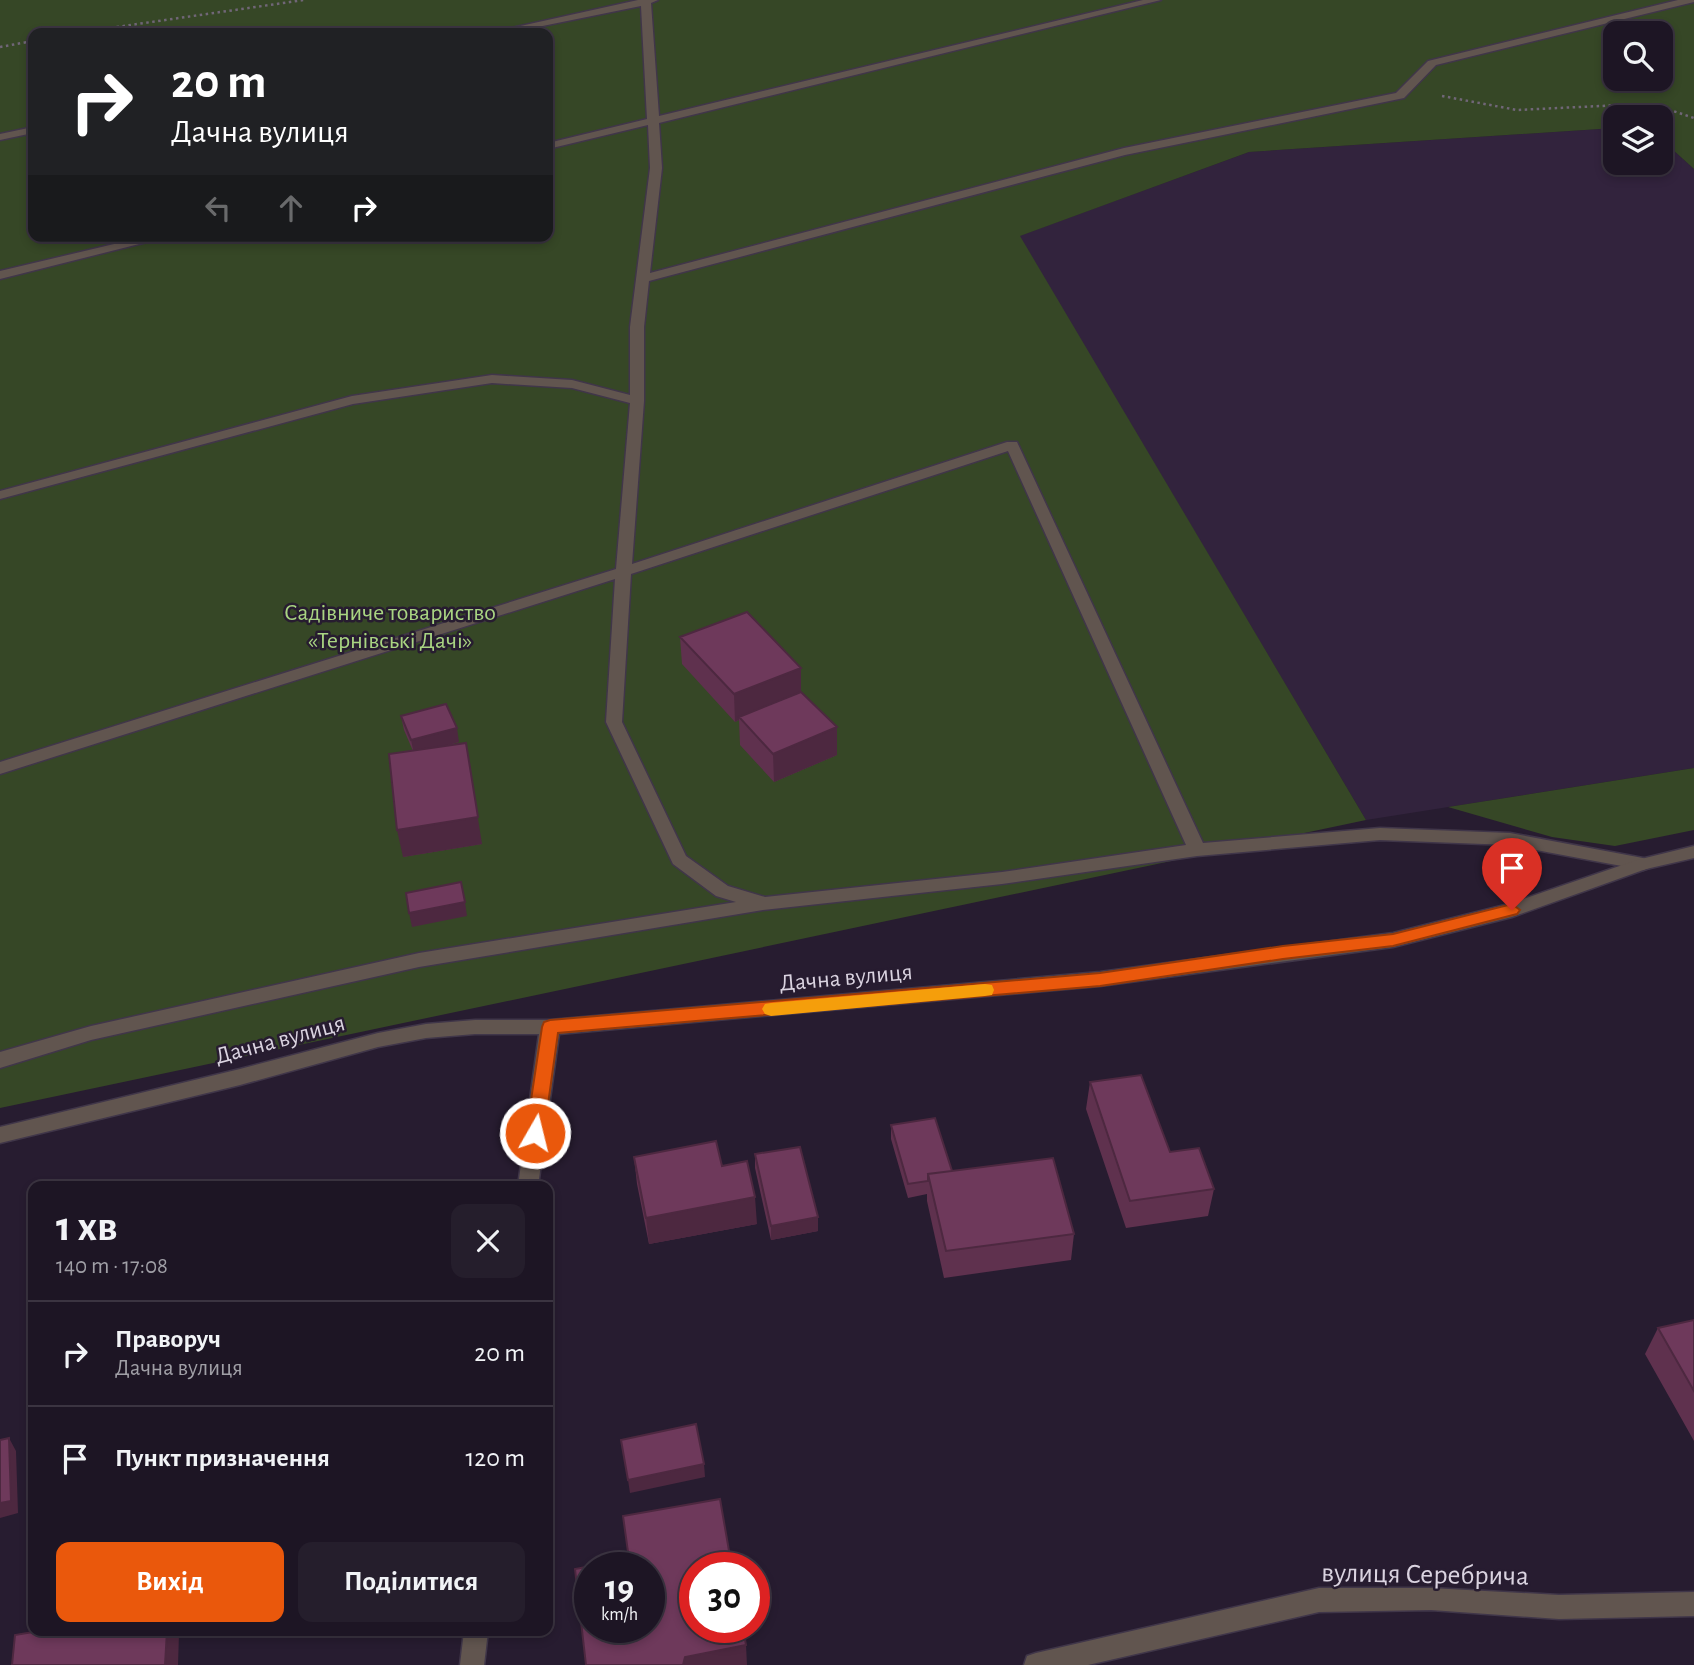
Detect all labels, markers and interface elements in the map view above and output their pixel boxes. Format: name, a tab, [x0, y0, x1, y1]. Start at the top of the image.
map controls	[1603, 21, 1673, 175]
button: search	[1603, 21, 1673, 91]
icon: right	[56, 56, 147, 147]
text: 20 m	[171, 58, 267, 107]
button: layers	[1603, 105, 1673, 175]
text: Дачна вулиця	[171, 116, 349, 148]
icon: left	[199, 189, 237, 227]
icon: ahead	[272, 189, 310, 227]
icon: right	[345, 189, 383, 227]
park label: Садівниче товариство «Тернівські Дачі»	[284, 601, 496, 653]
pin	[1482, 838, 1542, 910]
icon: arrive	[1493, 849, 1531, 887]
street label: Дачна вулиця	[778, 960, 914, 996]
street label: Дачна вулиця	[212, 1011, 348, 1069]
position arrow	[498, 1096, 572, 1170]
button: close	[451, 1204, 525, 1278]
text: 1 хв	[56, 1206, 118, 1248]
text: 140 m · 17:08	[56, 1255, 168, 1278]
text: Праворуч	[115, 1326, 221, 1352]
icon: right	[56, 1335, 94, 1373]
text: 20 m	[474, 1340, 525, 1366]
text: Дачна вулиця	[115, 1357, 243, 1380]
icon: arrive	[56, 1440, 94, 1478]
text: Пункт призначення	[115, 1445, 330, 1471]
text: 120 m	[465, 1445, 525, 1471]
button: Вихід	[56, 1542, 284, 1622]
button: Поділитися	[298, 1542, 525, 1622]
speed limit sign: 30	[679, 1552, 770, 1643]
street label: вулиця Серебрича	[1321, 1559, 1529, 1591]
text: 19	[605, 1571, 634, 1606]
text: km/h	[601, 1606, 638, 1624]

